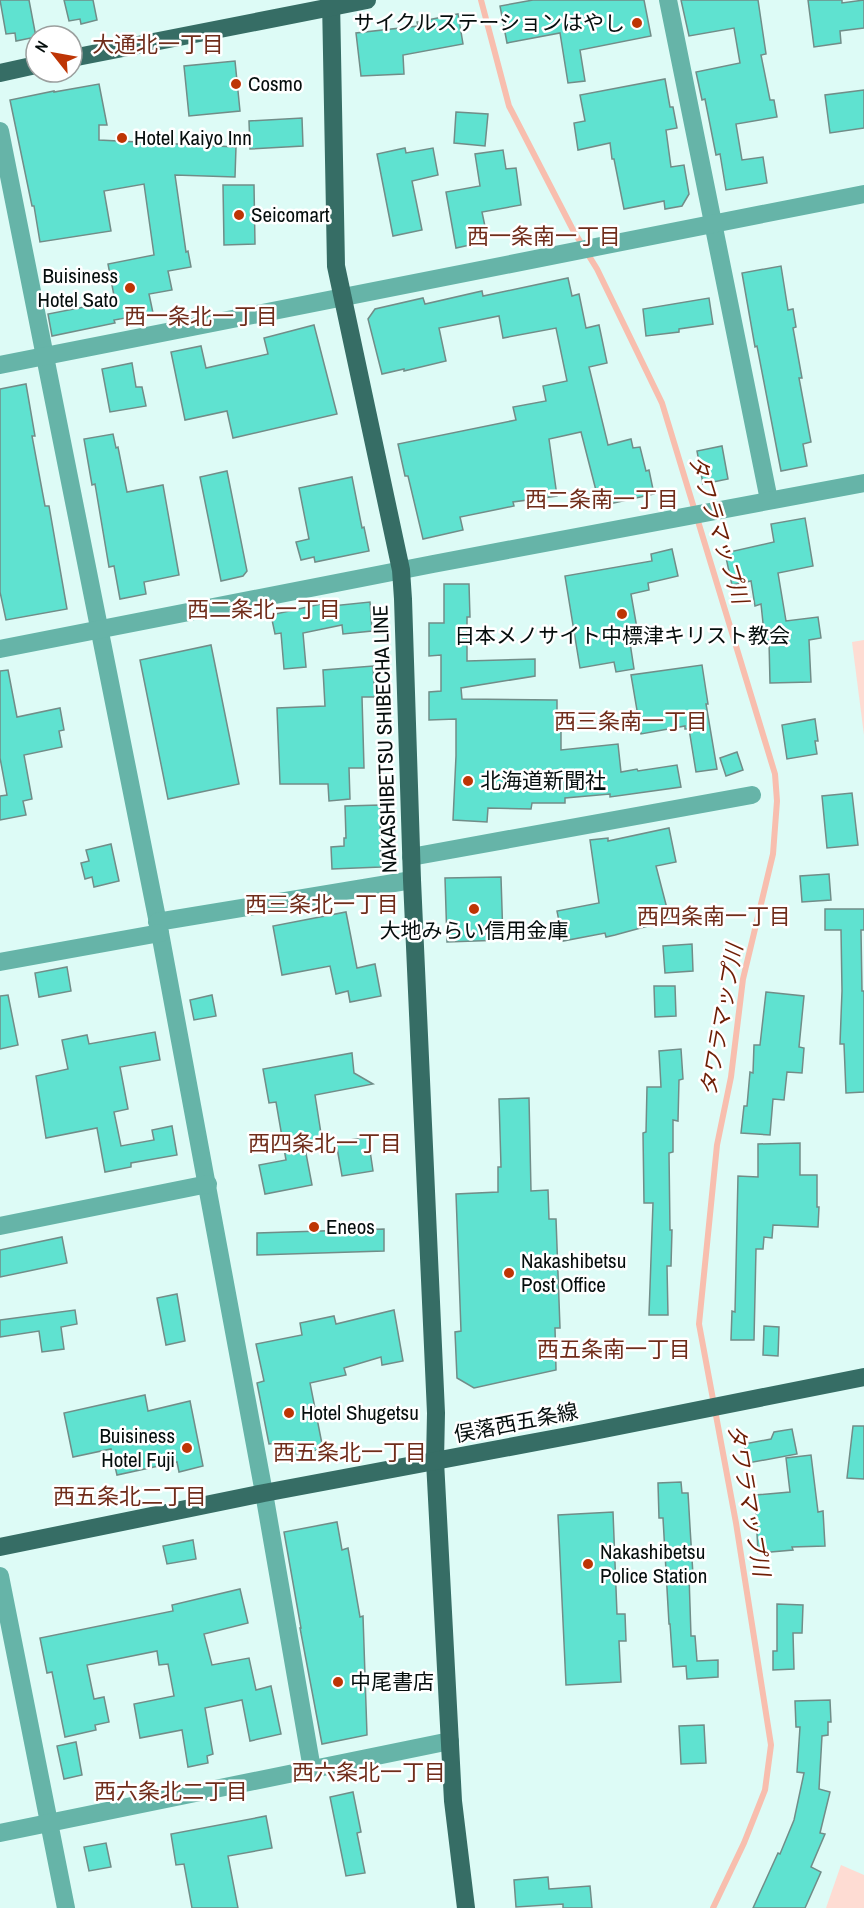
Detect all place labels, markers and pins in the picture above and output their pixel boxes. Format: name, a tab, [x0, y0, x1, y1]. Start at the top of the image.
place label: サイクルステーションはやし	[353, 8, 625, 37]
marker: サイクルステーションはやし	[630, 16, 644, 30]
place label: Cosmo	[248, 69, 303, 98]
marker: Cosmo	[229, 77, 243, 91]
place label: Hotel Kaiyo Inn	[134, 123, 252, 152]
marker: Hotel Kaiyo Inn	[115, 131, 129, 145]
place label: Seicomart	[251, 200, 330, 229]
marker: Seicomart	[232, 208, 246, 222]
place label: Buisiness Hotel Sato	[38, 261, 118, 314]
marker: Buisiness Hotel Sato	[123, 281, 137, 295]
marker: 日本メノサイト中標津キリスト教会	[615, 607, 629, 621]
place label: 日本メノサイト中標津キリスト教会	[454, 621, 790, 650]
place label: 北海道新聞社	[480, 766, 606, 795]
marker: 北海道新聞社	[461, 774, 475, 788]
marker: 大地みらい信用金庫	[467, 902, 481, 916]
place label: 大地みらい信用金庫	[380, 916, 569, 945]
place label: Eneos	[326, 1212, 375, 1241]
marker: Eneos	[307, 1220, 321, 1234]
place label: Nakashibetsu Post Office	[521, 1246, 626, 1299]
marker: Nakashibetsu Post Office	[502, 1266, 516, 1280]
place label: Hotel Shugetsu	[301, 1398, 419, 1427]
marker: Hotel Shugetsu	[282, 1406, 296, 1420]
place label: Buisiness Hotel Fuji	[99, 1421, 175, 1474]
marker: Buisiness Hotel Fuji	[180, 1441, 194, 1455]
place label: Nakashibetsu Police Station	[600, 1537, 707, 1590]
marker: Nakashibetsu Police Station	[581, 1557, 595, 1571]
place label: 中尾書店	[350, 1667, 434, 1696]
marker: 中尾書店	[331, 1675, 345, 1689]

